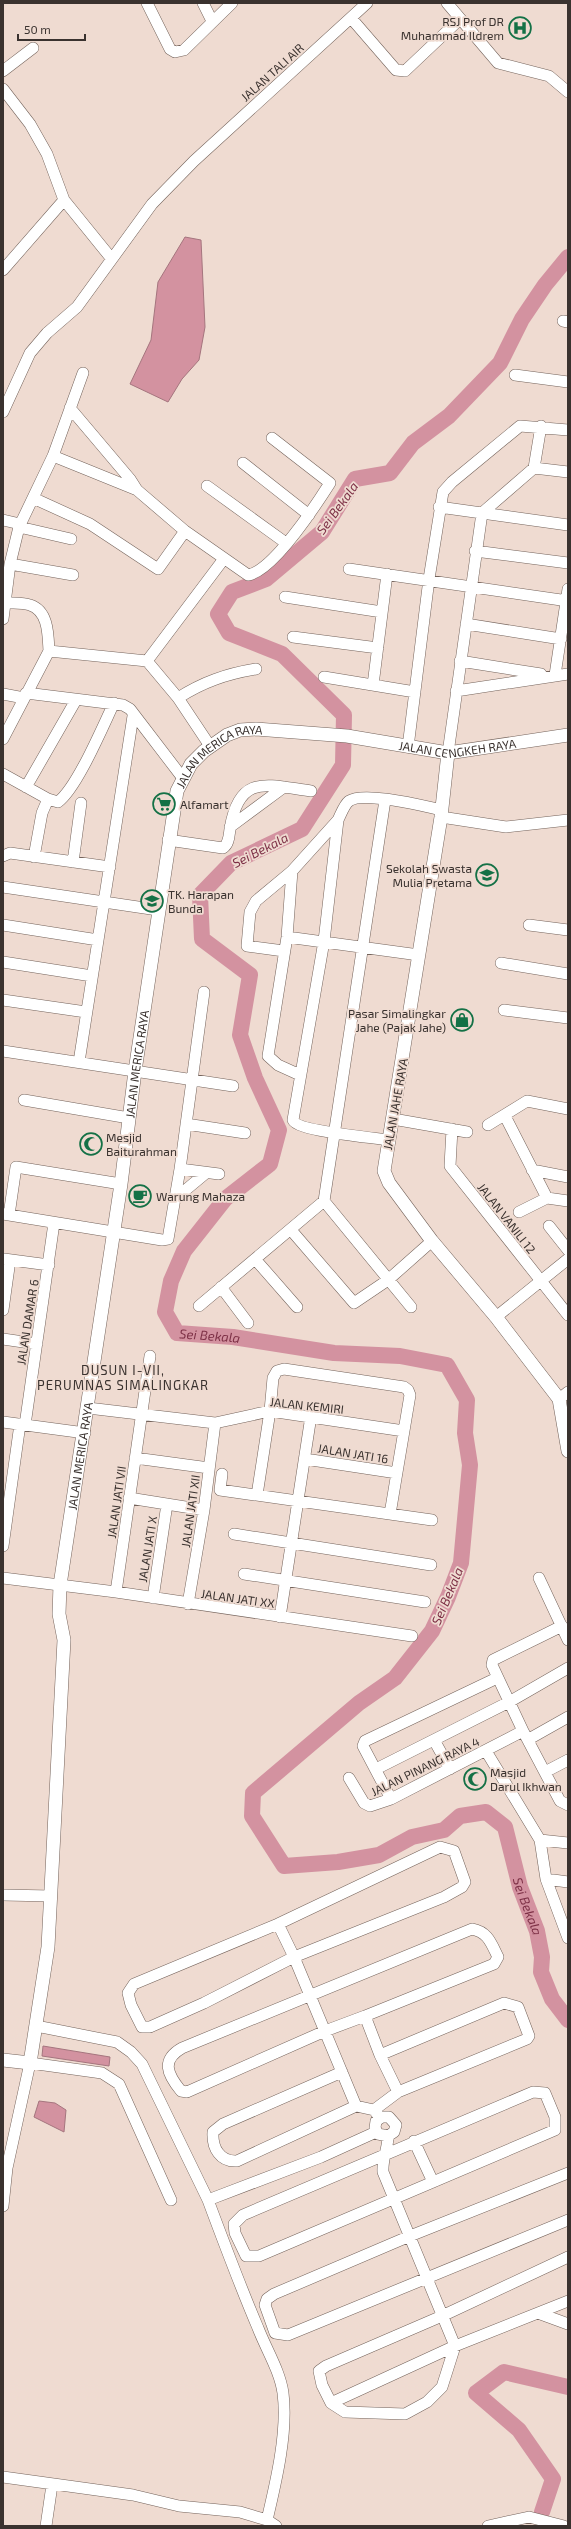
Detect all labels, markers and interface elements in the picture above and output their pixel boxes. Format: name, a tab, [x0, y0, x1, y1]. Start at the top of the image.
place label: RSJ Prof DR Muhammad Ildrem	[401, 14, 504, 42]
hospital icon: RSJ Prof DR Muhammad Ildrem	[507, 15, 533, 41]
scale bar	[18, 16, 85, 42]
text: 50 m	[24, 22, 51, 36]
street label: JALAN TALI AIR	[238, 40, 306, 104]
water label: Sei Bekala	[313, 479, 361, 537]
street label: JALAN MERICA RAYA	[173, 722, 264, 790]
street label: JALAN CENGKEH RAYA	[398, 736, 517, 760]
supermarket icon: Alfamart	[151, 791, 177, 817]
place label: Alfamart	[180, 797, 229, 811]
water label: Sei Bekala	[229, 829, 291, 871]
place label: Sekolah Swasta Mulia Pretama	[386, 861, 472, 889]
school or university icon: Sekolah Swasta Mulia Pretama	[474, 862, 500, 888]
place label: TK. Harapan Bunda	[168, 887, 234, 915]
school or university icon: TK. Harapan Bunda	[139, 888, 165, 914]
place label: Pasar Simalingkar Jahe (Pajak Jahe)	[348, 1006, 446, 1035]
shop icon: Pasar Simalingkar Jahe (Pajak Jahe)	[449, 1007, 475, 1033]
street label: JALAN MERICA RAYA	[122, 1009, 151, 1119]
street label: JALAN JAHE RAYA	[380, 1057, 410, 1151]
place label: Mesjid Baiturahman	[106, 1130, 177, 1158]
mosque icon: Mesjid Baiturahman	[78, 1131, 104, 1157]
street label: JALAN VANILI 12	[475, 1180, 539, 1256]
cafe icon: Warung Mahaza	[127, 1183, 153, 1209]
place label: Warung Mahaza	[156, 1189, 245, 1203]
street label: JALAN DAMAR 6	[13, 1278, 41, 1366]
water label: Sei Bekala	[179, 1325, 241, 1346]
district label: DUSUN I-VII, PERUMNAS SIMALINGKAR	[37, 1362, 209, 1393]
street label: JALAN KEMIRI	[269, 1394, 345, 1416]
street label: JALAN MERICA RAYA	[65, 1401, 95, 1511]
street label: JALAN JATI 16	[317, 1441, 389, 1466]
street label: JALAN JATI VII	[104, 1465, 128, 1539]
street label: JALAN JATI XII	[178, 1474, 202, 1548]
street label: JALAN JATI X	[135, 1514, 159, 1583]
water label: Sei Bekala	[428, 1565, 466, 1627]
street label: JALAN JATI XX	[200, 1586, 276, 1610]
street label: JALAN PINANG RAYA 4	[369, 1734, 481, 1798]
place label: Masjid Darul Ikhwan	[490, 1765, 562, 1793]
mosque icon: Masjid Darul Ikhwan	[462, 1766, 488, 1792]
water label: Sei Bekala	[510, 1876, 546, 1936]

